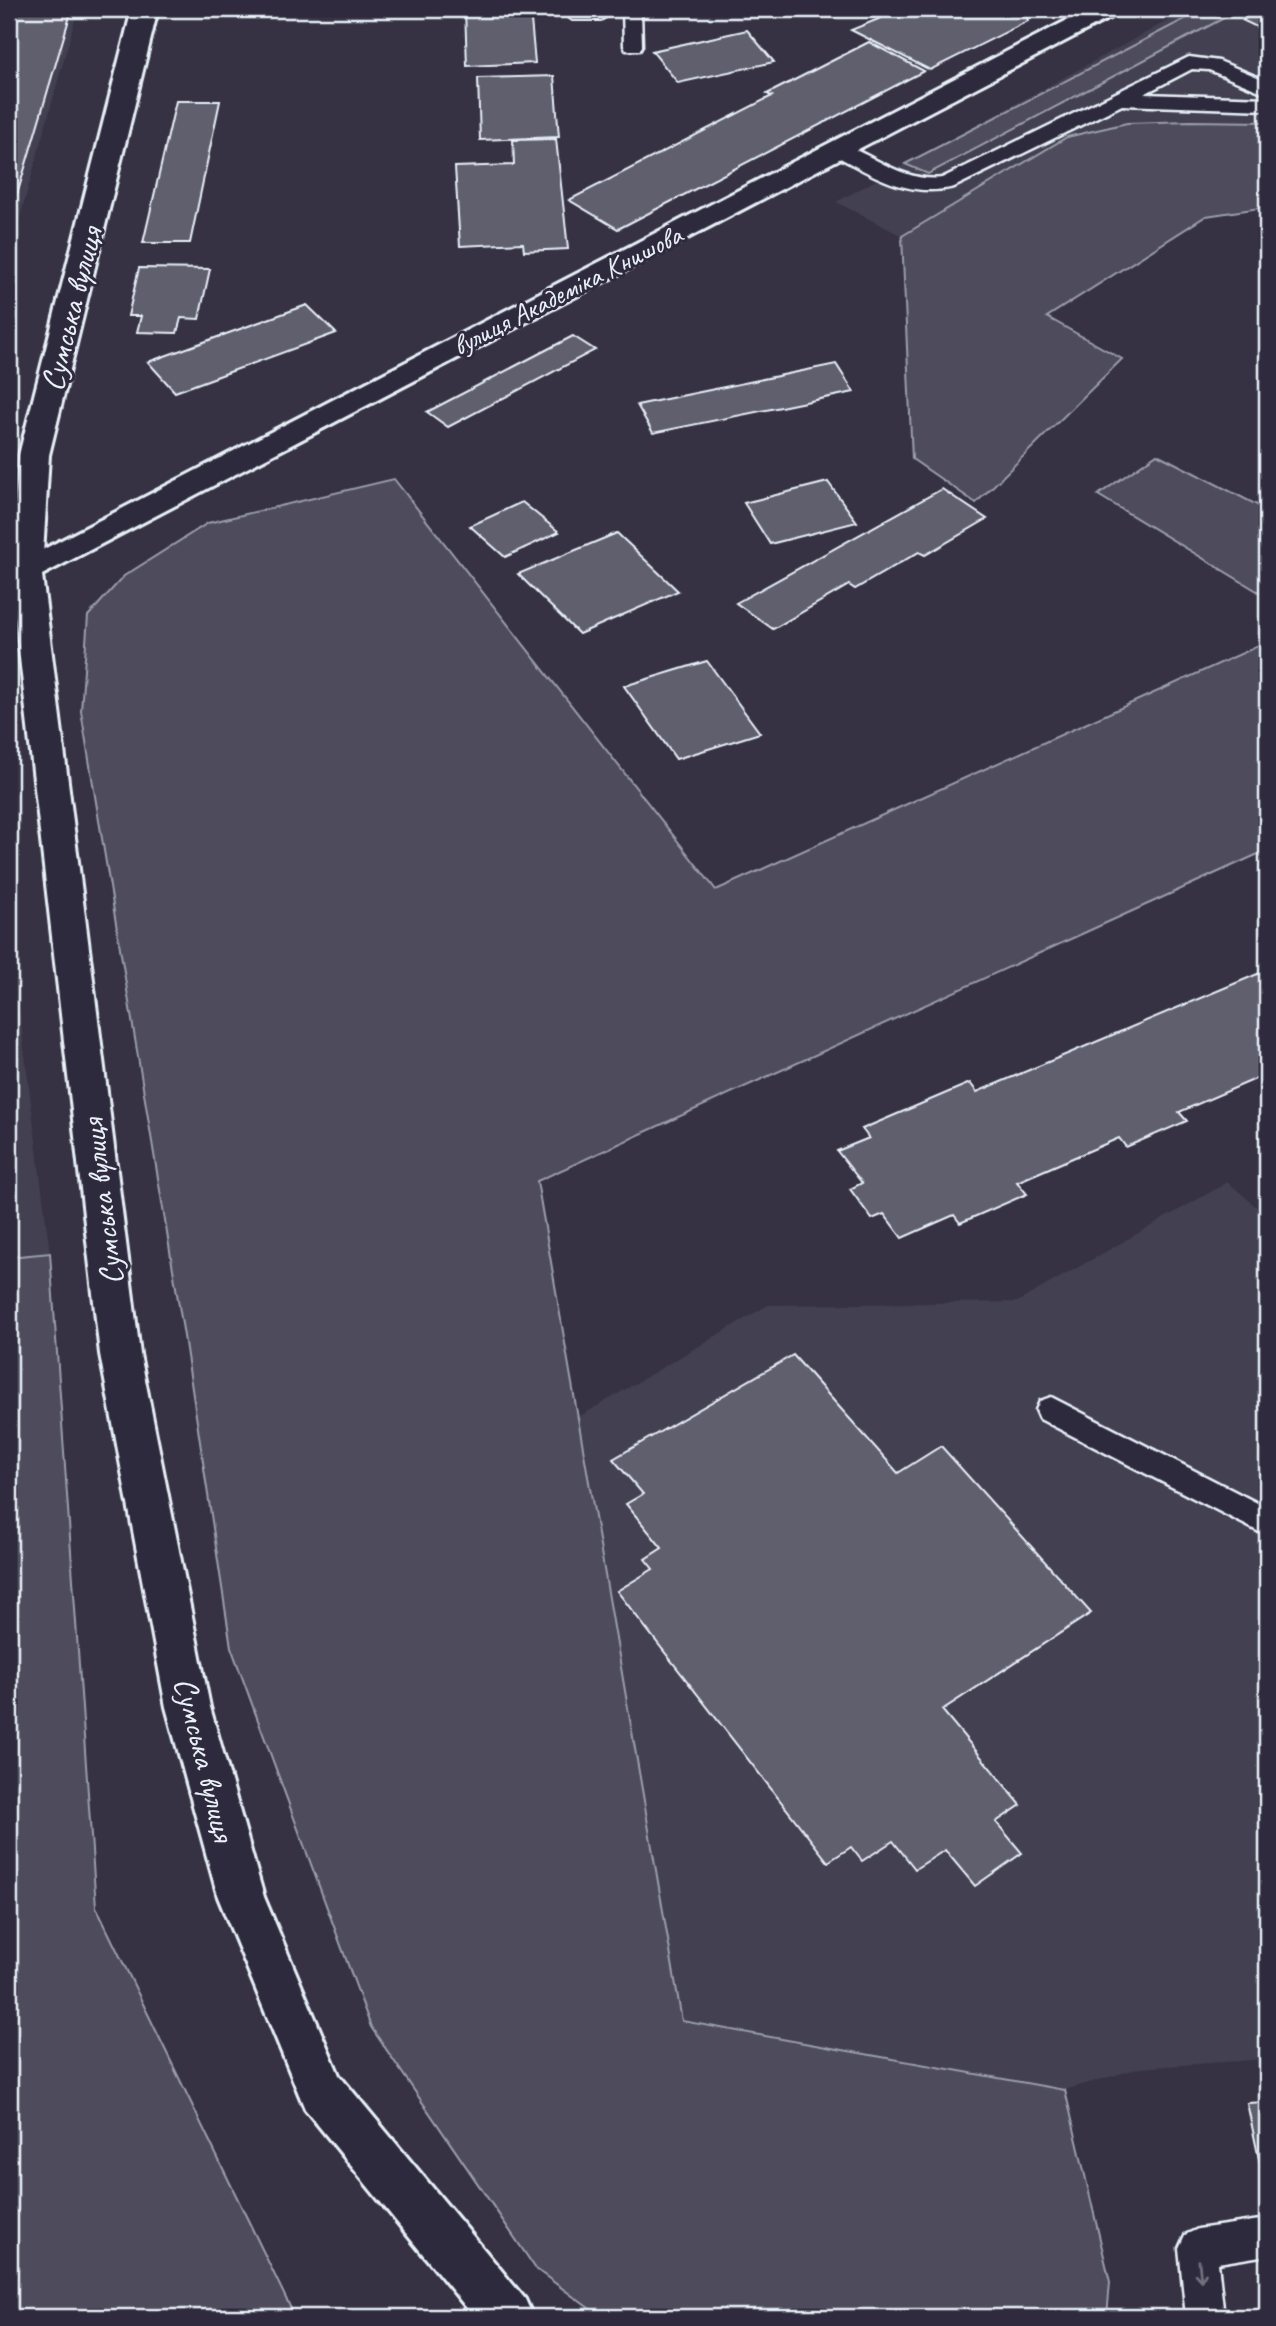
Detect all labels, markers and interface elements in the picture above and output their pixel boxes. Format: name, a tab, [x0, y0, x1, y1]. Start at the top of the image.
street label: вулиця Академіка Книшова	[446, 216, 689, 363]
street label: Сумська вулиця	[30, 220, 112, 395]
street label: Сумська вулиця	[71, 1114, 133, 1287]
street label: Сумська вулиця	[164, 1673, 246, 1848]
one-way arrow	[1194, 2259, 1207, 2281]

